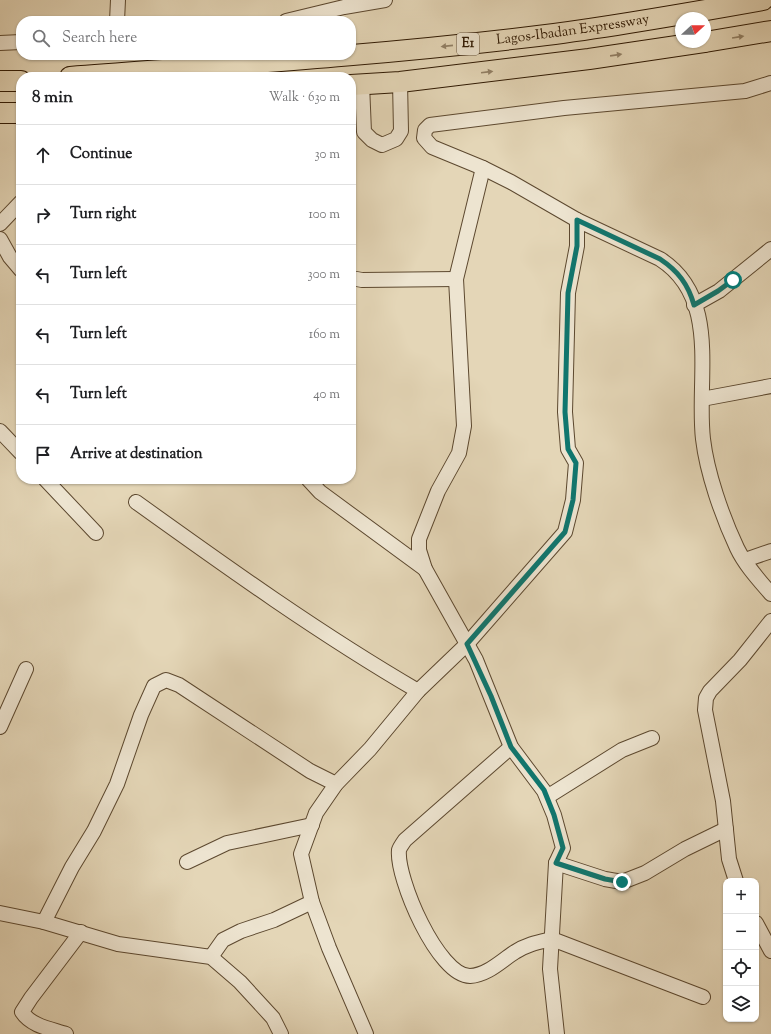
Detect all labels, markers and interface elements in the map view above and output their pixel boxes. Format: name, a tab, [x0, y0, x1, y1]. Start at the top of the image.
street label: Lagos-Ibadan Expressway	[495, 10, 651, 51]
north arrow	[675, 12, 711, 48]
search box	[16, 16, 356, 60]
icon: search	[30, 27, 52, 49]
text: Search here	[62, 28, 137, 49]
road number: E1	[457, 33, 479, 55]
one-way arrow	[732, 33, 744, 39]
one-way arrow	[441, 43, 453, 49]
one-way arrow	[610, 52, 622, 58]
one-way arrow	[481, 68, 493, 75]
text: 8 min	[32, 86, 73, 110]
text: Walk · 630 m	[269, 89, 340, 107]
icon: ahead	[32, 144, 54, 166]
text: Continue	[70, 144, 132, 165]
text: 30 m	[314, 146, 340, 164]
icon: right	[32, 204, 54, 226]
text: Turn right	[70, 204, 136, 225]
text: 100 m	[308, 206, 340, 224]
icon: left	[32, 264, 54, 286]
text: Turn left	[70, 264, 127, 285]
text: 300 m	[308, 266, 340, 284]
route start	[724, 271, 742, 289]
icon: left	[32, 324, 54, 346]
text: Turn left	[70, 324, 127, 345]
text: 160 m	[309, 326, 340, 344]
icon: left	[32, 384, 54, 406]
text: Turn left	[70, 384, 127, 405]
text: 40 m	[313, 386, 340, 404]
icon: arrive	[32, 444, 54, 466]
text: Arrive at destination	[70, 444, 203, 465]
route end	[613, 873, 631, 891]
map controls	[723, 878, 759, 1022]
button: +	[723, 878, 759, 914]
button: −	[723, 914, 759, 950]
button: locate	[723, 950, 759, 986]
button: layers	[723, 986, 759, 1022]

